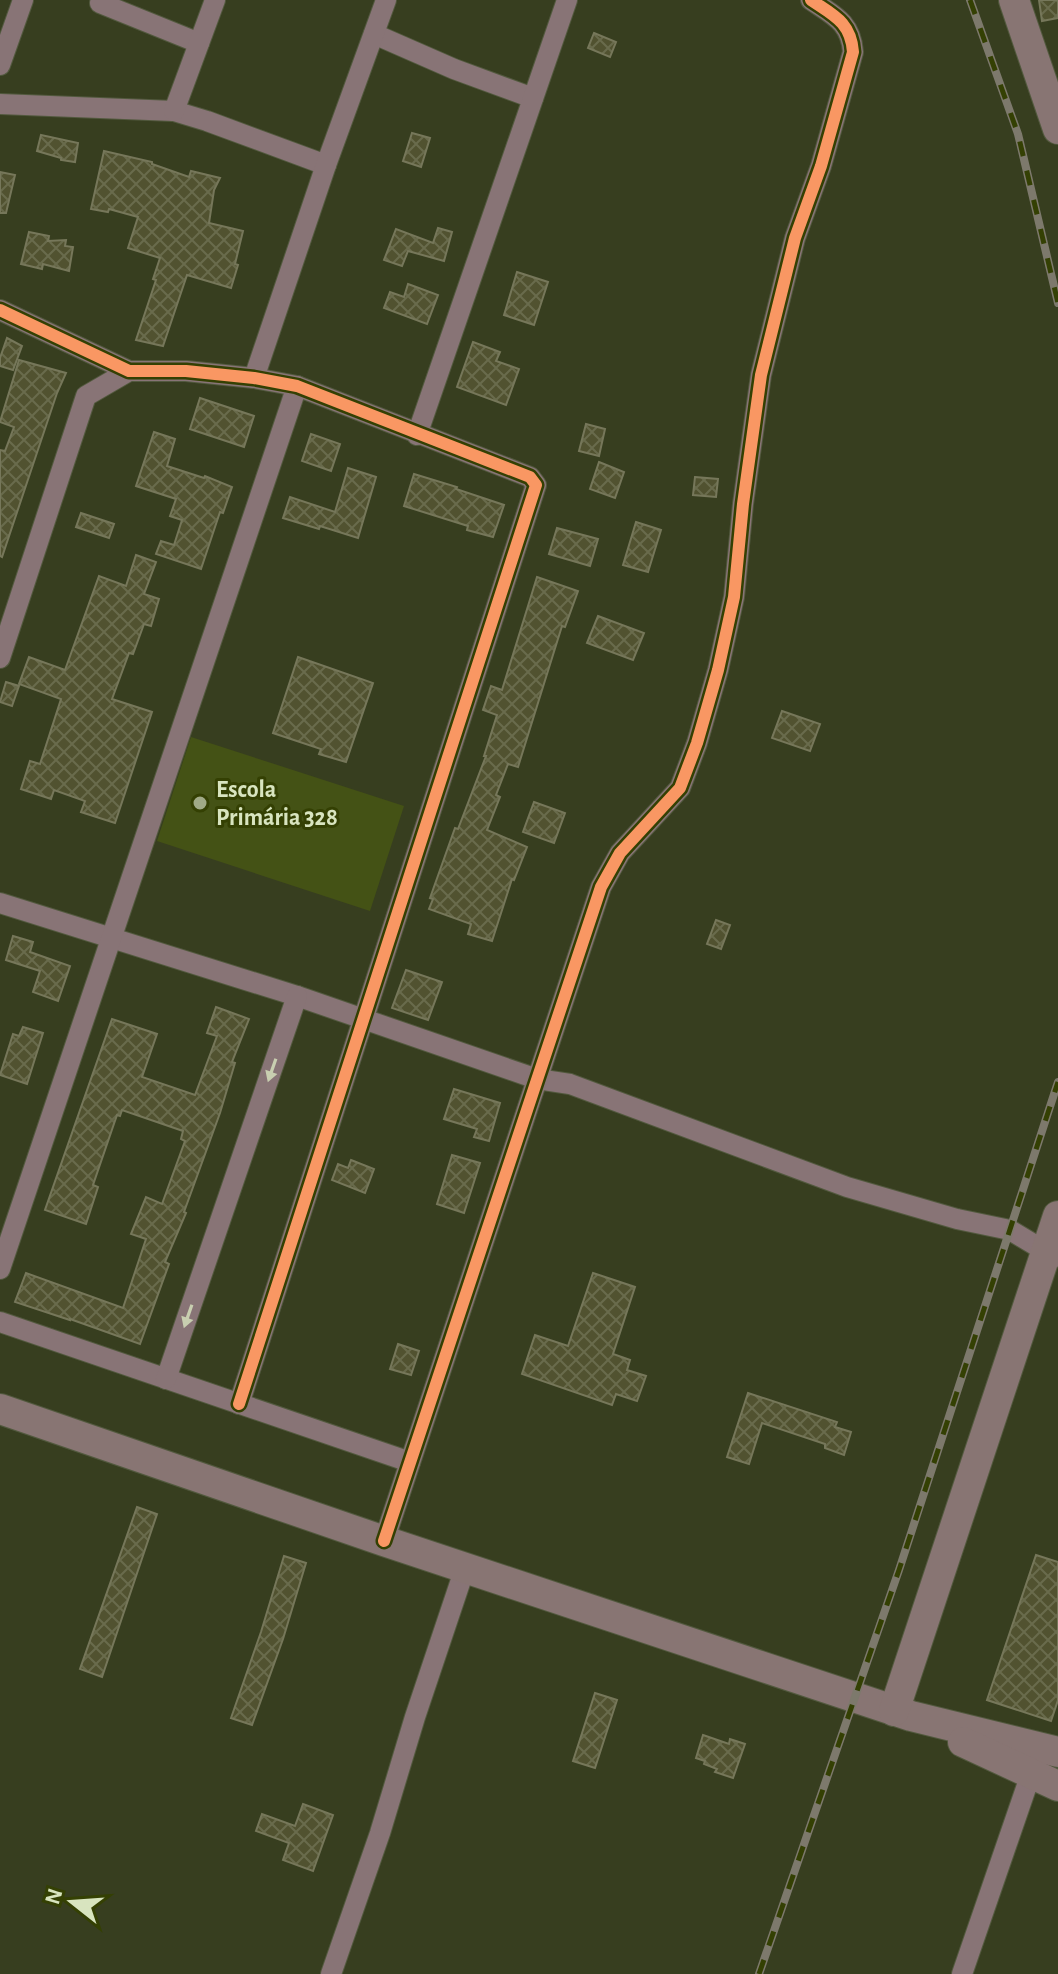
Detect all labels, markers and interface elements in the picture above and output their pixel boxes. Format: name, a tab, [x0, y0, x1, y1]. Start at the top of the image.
place label: Escola Primária 328	[216, 778, 338, 830]
marker: Escola Primária 328	[191, 794, 209, 812]
one-way arrow	[265, 1058, 277, 1082]
one-way arrow	[181, 1304, 193, 1328]
north arrow	[32, 1862, 112, 1942]
text: N	[41, 1886, 67, 1907]

